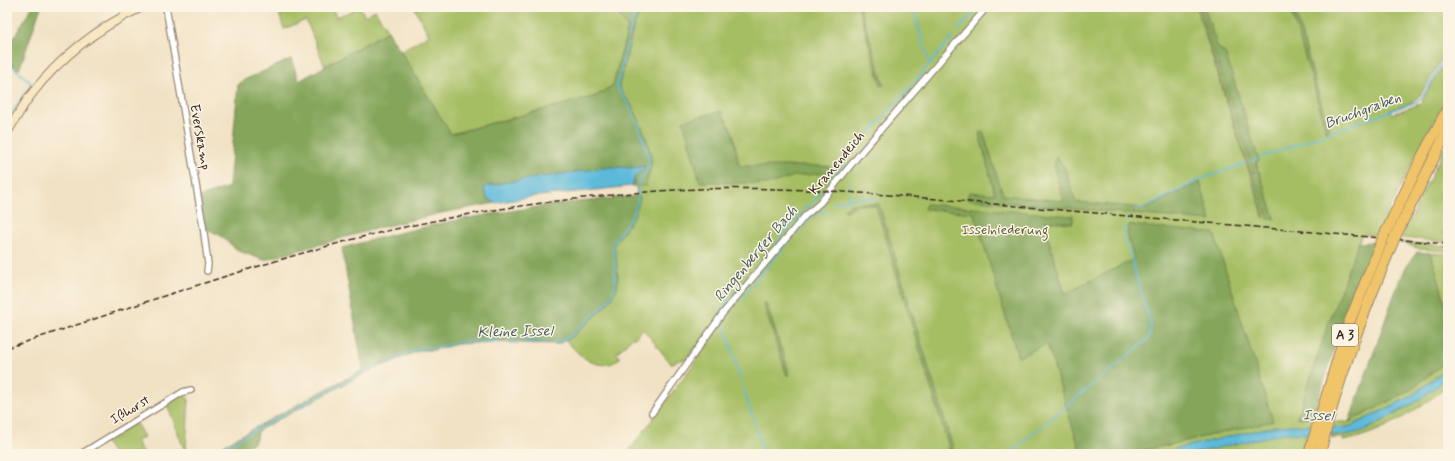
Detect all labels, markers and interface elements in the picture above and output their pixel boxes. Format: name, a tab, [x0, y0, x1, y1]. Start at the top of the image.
water label: Bruchgraben	[1322, 88, 1404, 134]
street label: Everskamp	[185, 103, 215, 172]
street label: Kranendeich	[805, 127, 869, 199]
water label: Ringenberger Bach	[710, 201, 804, 308]
park label: Isselniederung	[962, 221, 1048, 241]
water label: Kleine Issel	[477, 321, 555, 343]
road number: A 3	[1332, 324, 1358, 346]
street label: Ißhorst	[107, 391, 153, 429]
water label: Issel	[1302, 405, 1336, 427]

